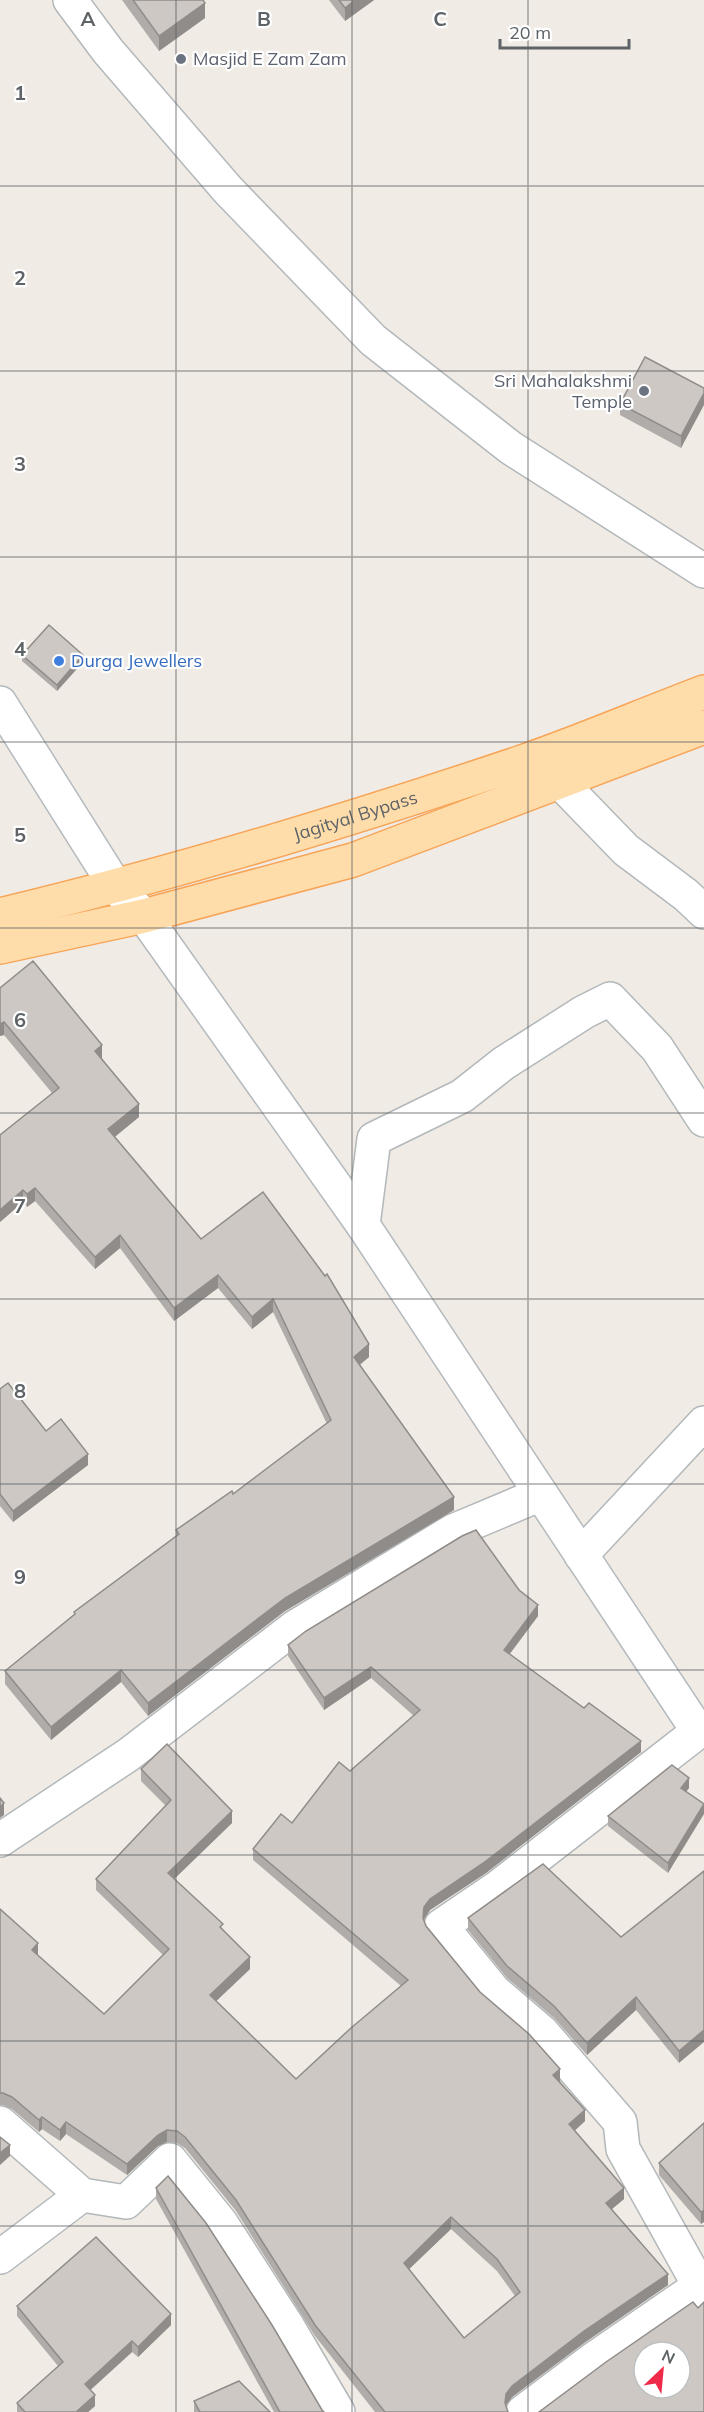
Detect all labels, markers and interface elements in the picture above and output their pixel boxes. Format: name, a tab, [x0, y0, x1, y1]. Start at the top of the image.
text: A	[81, 6, 96, 31]
text: B	[257, 6, 271, 31]
text: C	[433, 6, 447, 31]
scale bar	[500, 12, 629, 50]
text: 20 m	[509, 21, 551, 44]
place label: Masjid E Zam Zam	[193, 47, 347, 70]
marker: Masjid E Zam Zam	[174, 52, 188, 66]
text: 1	[14, 80, 26, 105]
text: 2	[14, 265, 26, 290]
place label: Sri Mahalakshmi Temple	[494, 369, 632, 413]
marker: Sri Mahalakshmi Temple	[637, 384, 651, 398]
text: 3	[14, 451, 26, 476]
text: 4	[14, 636, 26, 661]
place label: Durga Jewellers	[71, 649, 202, 672]
marker: Durga Jewellers	[52, 654, 66, 668]
street label: Jagityal Bypass	[290, 785, 420, 846]
text: 5	[14, 822, 26, 847]
text: 6	[14, 1007, 26, 1032]
text: 7	[14, 1193, 26, 1218]
text: 8	[14, 1378, 26, 1403]
text: 9	[14, 1564, 26, 1589]
north arrow	[632, 2340, 692, 2400]
text: N	[659, 2345, 678, 2368]

